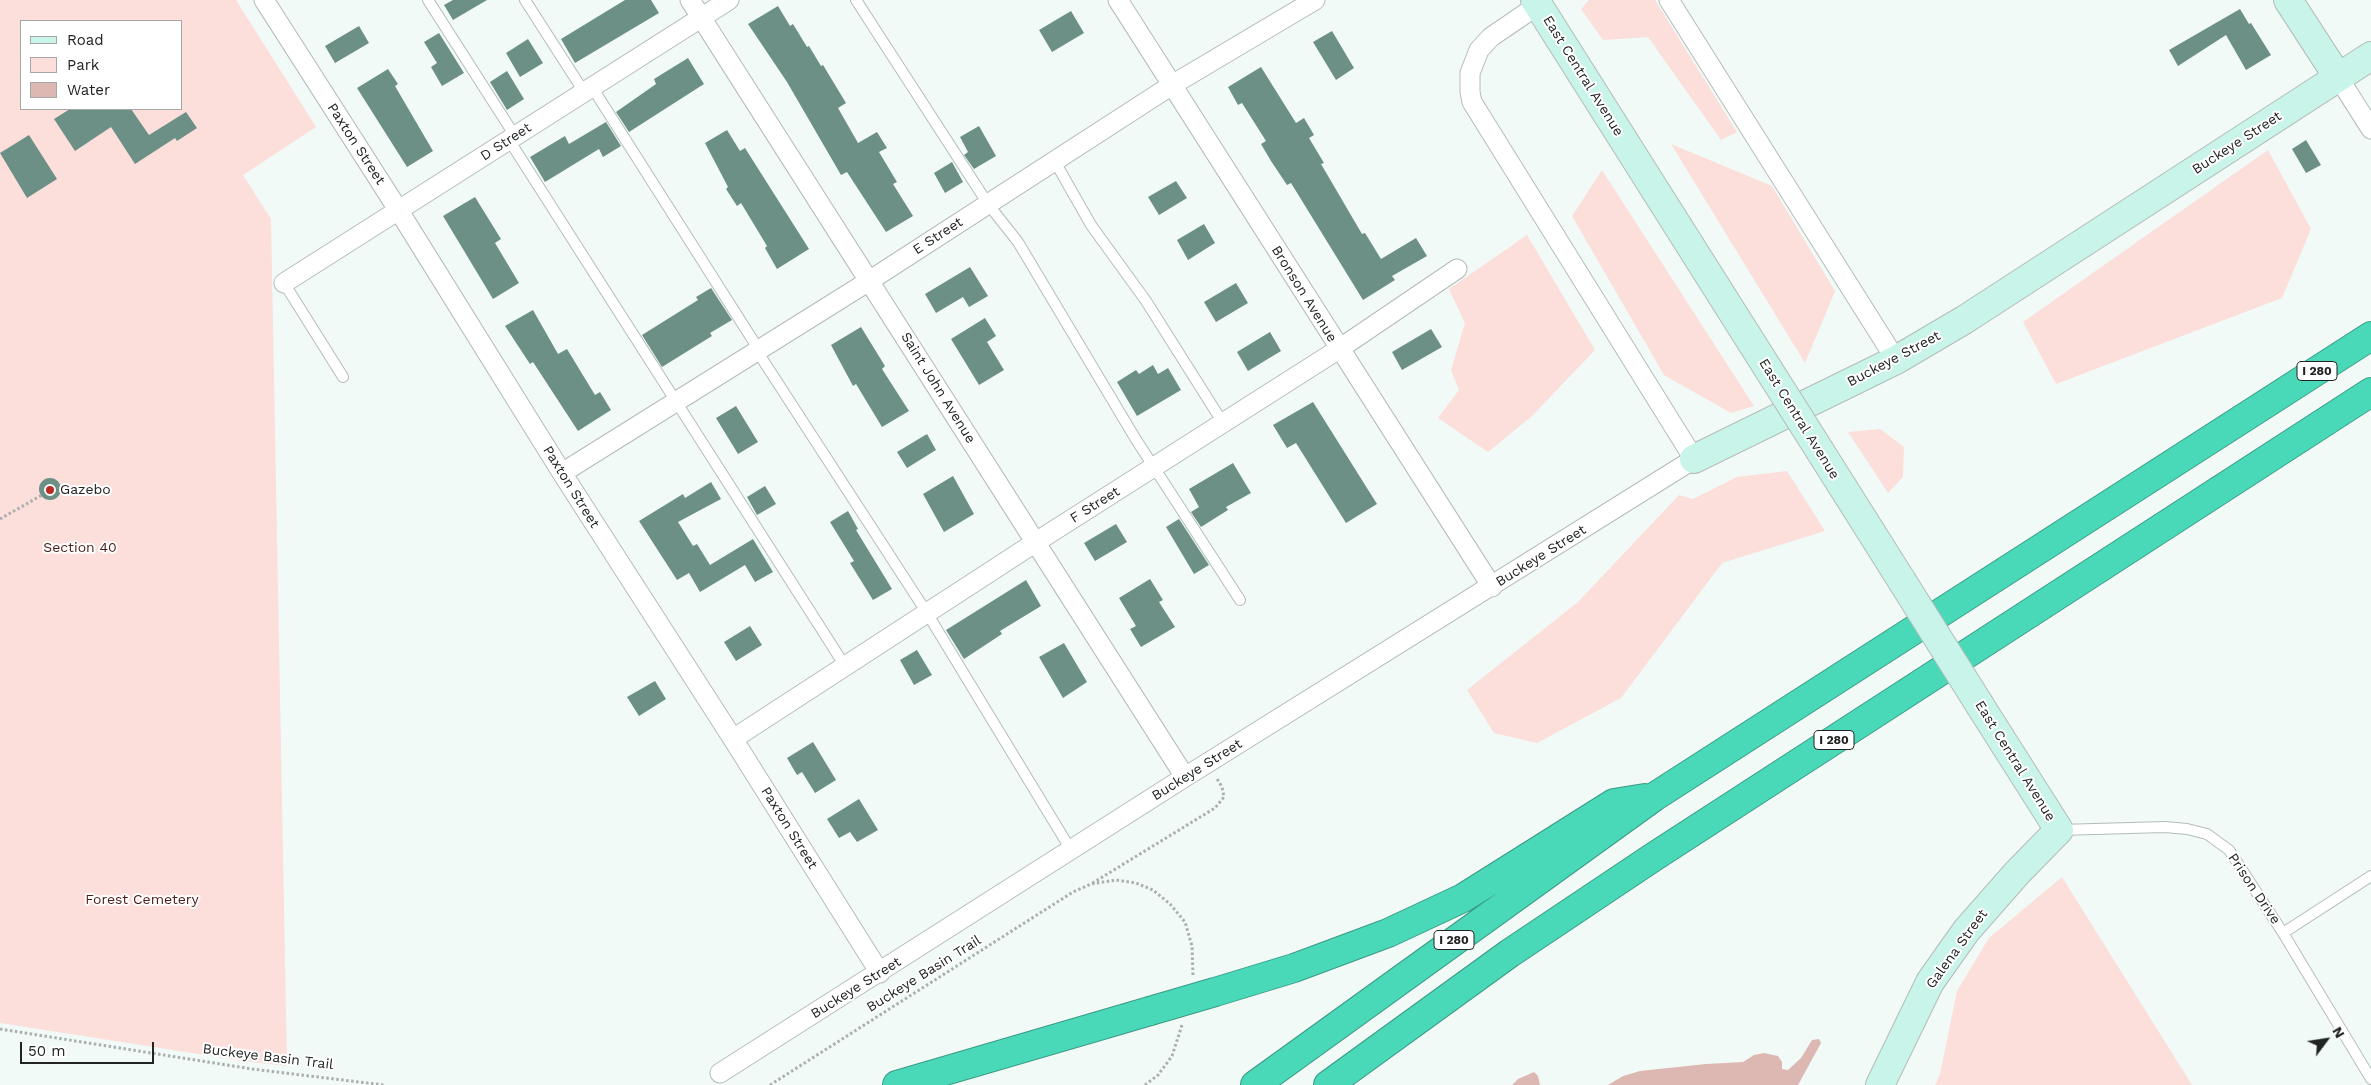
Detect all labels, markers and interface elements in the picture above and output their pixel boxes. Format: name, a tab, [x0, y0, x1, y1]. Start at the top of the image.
street label: East Central Avenue	[1539, 13, 1627, 139]
legend	[20, 20, 182, 110]
text: Road	[67, 31, 104, 49]
text: Park	[67, 56, 99, 74]
text: Water	[67, 81, 110, 99]
street label: Paxton Street	[323, 100, 389, 188]
street label: Buckeye Street	[2189, 108, 2285, 178]
street label: D Street	[478, 119, 534, 165]
street label: E Street	[910, 214, 966, 258]
street label: Bronson Avenue	[1268, 243, 1340, 345]
street label: Buckeye Street	[1844, 327, 1944, 391]
street label: Saint John Avenue	[897, 329, 979, 447]
street label: East Central Avenue	[1755, 356, 1843, 482]
road number: I 280	[2297, 362, 2337, 381]
street label: Paxton Street	[539, 443, 603, 531]
place label: Gazebo	[60, 482, 111, 498]
street label: F Street	[1067, 483, 1123, 527]
marker: Gazebo	[44, 484, 56, 496]
street label: Buckeye Street	[1493, 522, 1589, 590]
park label: Section 40	[43, 540, 117, 556]
street label: East Central Avenue	[1971, 698, 2059, 824]
road number: I 280	[1814, 730, 1854, 750]
street label: Buckeye Street	[1149, 736, 1245, 804]
street label: Paxton Street	[757, 784, 821, 872]
street label: Prison Drive	[2224, 850, 2284, 928]
park label: Forest Cemetery	[85, 892, 199, 908]
street label: Galena Street	[1923, 906, 1991, 992]
road number: I 280	[1434, 930, 1474, 950]
street label: Buckeye Basin Trail	[864, 932, 984, 1016]
street label: Buckeye Street	[808, 954, 904, 1022]
north arrow	[2301, 1015, 2351, 1065]
text: N	[2329, 1024, 2348, 1041]
scale bar	[22, 1032, 156, 1064]
street label: Buckeye Basin Trail	[202, 1041, 334, 1073]
text: 50 m	[28, 1042, 65, 1060]

